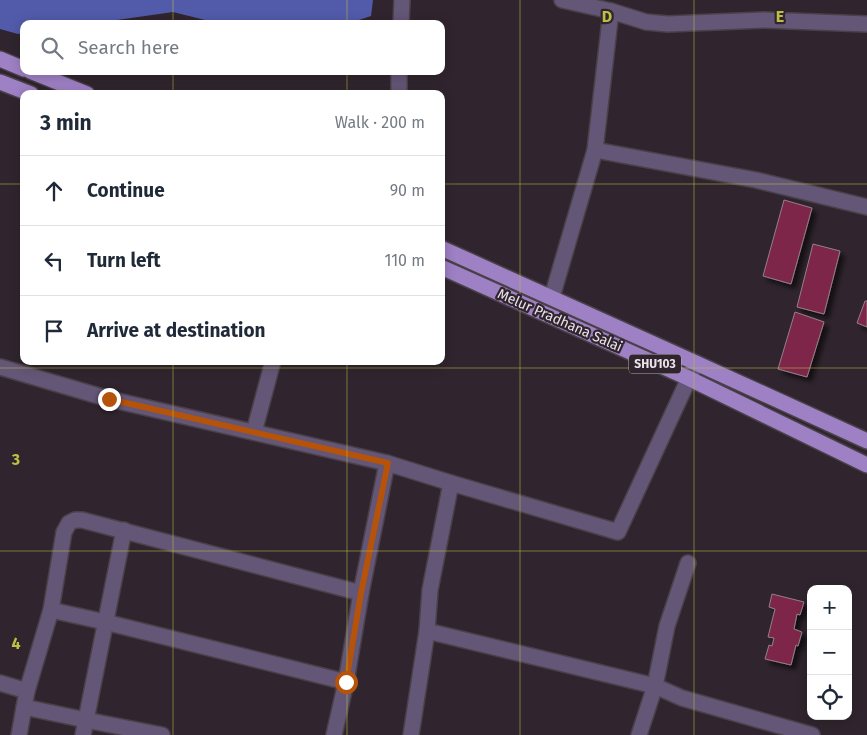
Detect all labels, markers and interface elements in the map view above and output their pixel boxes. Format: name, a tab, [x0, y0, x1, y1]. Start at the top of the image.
text: D	[602, 7, 612, 26]
text: E	[776, 7, 784, 26]
search box	[20, 20, 445, 75]
icon: search	[38, 34, 66, 62]
text: Search here	[78, 36, 179, 59]
text: 3 min	[40, 110, 92, 136]
text: Walk · 200 m	[335, 113, 425, 132]
icon: ahead	[40, 177, 68, 205]
text: Continue	[87, 179, 165, 202]
text: 90 m	[390, 181, 425, 200]
icon: left	[40, 247, 68, 275]
text: Turn left	[87, 249, 161, 272]
text: 110 m	[384, 251, 425, 270]
street label: Melur Pradhana Salai	[495, 285, 625, 356]
icon: arrive	[40, 317, 68, 345]
text: Arrive at destination	[87, 319, 266, 342]
road number: SHU103	[629, 354, 681, 374]
route end	[98, 388, 121, 411]
text: 3	[11, 450, 20, 469]
map controls	[807, 585, 852, 720]
button: +	[807, 585, 852, 630]
button: −	[807, 630, 852, 675]
text: 4	[11, 634, 21, 653]
route start	[335, 671, 358, 694]
button: locate	[807, 675, 852, 720]

